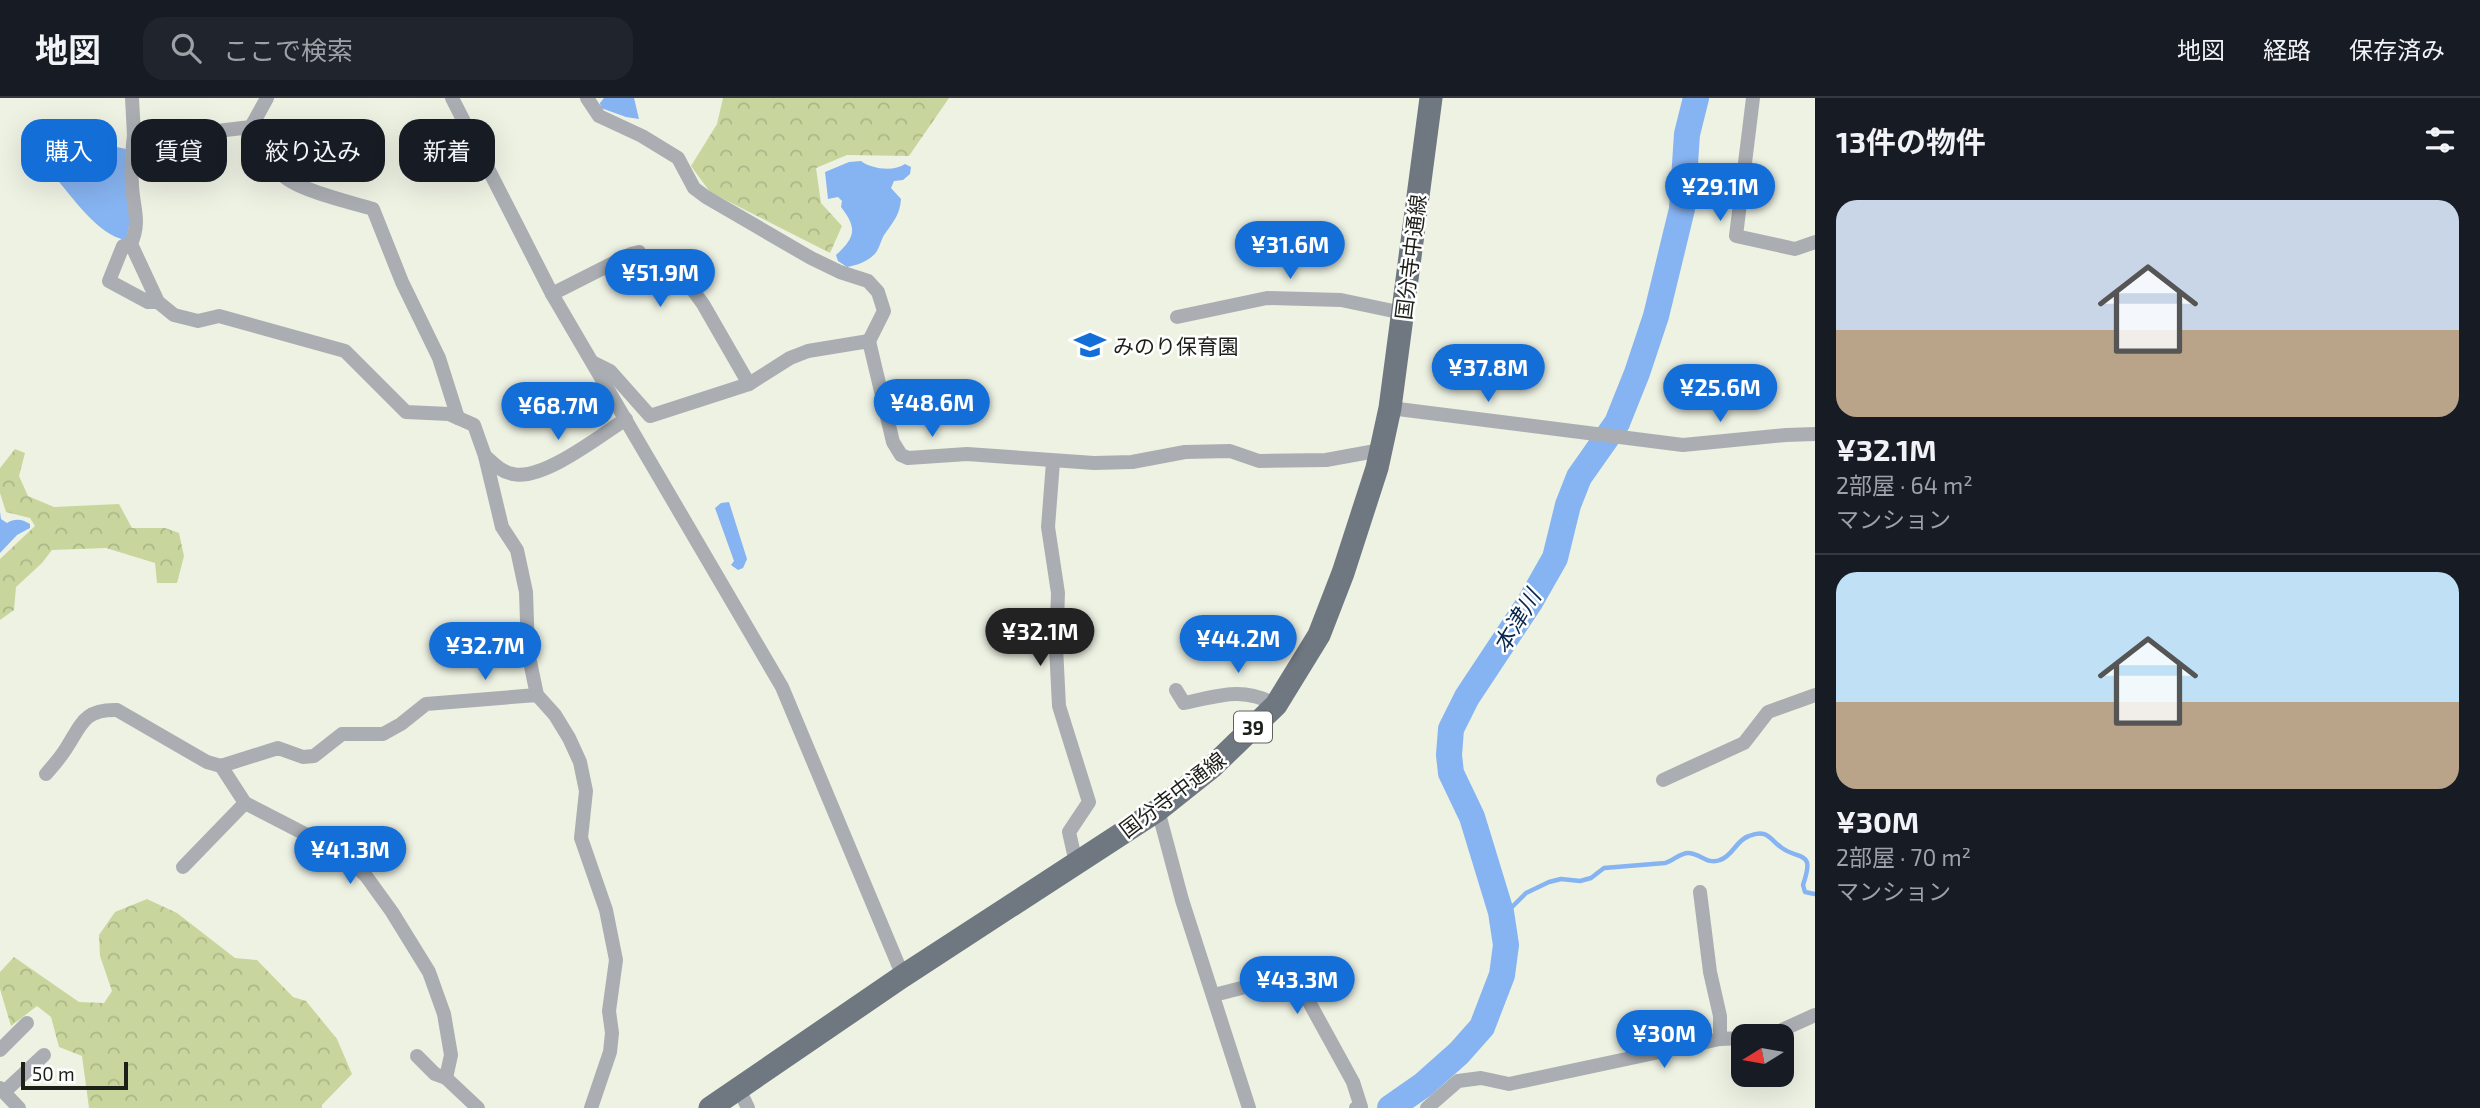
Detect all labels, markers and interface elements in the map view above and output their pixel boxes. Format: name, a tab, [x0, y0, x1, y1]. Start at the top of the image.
search box	[143, 17, 633, 80]
text: 地図	[35, 29, 101, 69]
icon: search	[167, 29, 205, 67]
text: ここで検索	[223, 34, 353, 65]
text: 地図	[2177, 35, 2225, 64]
text: 経路	[2263, 35, 2311, 64]
text: 保存済み	[2349, 35, 2445, 64]
chip: 購入	[21, 119, 117, 182]
chip: 賃貸	[131, 119, 227, 182]
chip: 絞り込み	[241, 119, 385, 182]
chip: 新着	[399, 119, 495, 182]
icon: filters	[2421, 121, 2459, 159]
text: 13件の物件	[1836, 123, 1986, 159]
pin: ¥29.1M	[1663, 164, 1777, 223]
text: ¥29.1M	[1681, 172, 1759, 200]
street label: 国分寺中通線	[1390, 193, 1430, 321]
pin: ¥31.6M	[1233, 222, 1347, 281]
text: ¥31.6M	[1251, 230, 1329, 258]
icon: home	[2085, 246, 2211, 372]
pin: ¥51.9M	[603, 250, 717, 309]
text: ¥51.9M	[621, 258, 699, 286]
school or university icon: みのり保育園	[1073, 328, 1107, 362]
place label: みのり保育園	[1113, 333, 1239, 358]
pin: ¥37.8M	[1431, 344, 1545, 404]
text: ¥37.8M	[1448, 353, 1528, 381]
pin: ¥25.6M	[1663, 364, 1777, 424]
text: ¥25.6M	[1679, 373, 1761, 401]
pin: ¥48.6M	[875, 380, 989, 439]
pin: ¥68.7M	[501, 382, 615, 442]
text: ¥48.6M	[890, 388, 974, 416]
text: ¥68.7M	[517, 391, 599, 419]
text: ¥32.1M	[1836, 431, 1937, 467]
text: 2部屋 · 64 m²	[1836, 471, 1973, 499]
text: マンション	[1836, 505, 1951, 533]
water label: 本津川	[1486, 582, 1547, 658]
pin: ¥32.1M	[983, 608, 1097, 668]
pin: ¥44.2M	[1181, 616, 1295, 675]
text: ¥32.1M	[1001, 617, 1079, 645]
icon: home	[2085, 618, 2211, 744]
pin: ¥32.7M	[428, 622, 542, 682]
text: ¥44.2M	[1196, 624, 1280, 652]
text: ¥32.7M	[445, 631, 525, 659]
road number: 39	[1234, 712, 1272, 742]
street label: 国分寺中通線	[1114, 746, 1230, 842]
text: ¥30M	[1836, 803, 1919, 839]
pin: ¥41.3M	[293, 826, 407, 886]
text: ¥41.3M	[310, 835, 390, 863]
text: 2部屋 · 70 m²	[1836, 843, 1971, 871]
text: マンション	[1836, 877, 1951, 905]
pin: ¥43.3M	[1240, 956, 1354, 1016]
text: ¥43.3M	[1256, 965, 1338, 993]
pin: ¥30M	[1623, 1010, 1705, 1070]
text: ¥30M	[1632, 1019, 1696, 1047]
north arrow	[1731, 1024, 1794, 1087]
map controls	[1731, 1024, 1794, 1087]
scale bar	[21, 1059, 128, 1091]
text: 50 m	[32, 1062, 75, 1085]

